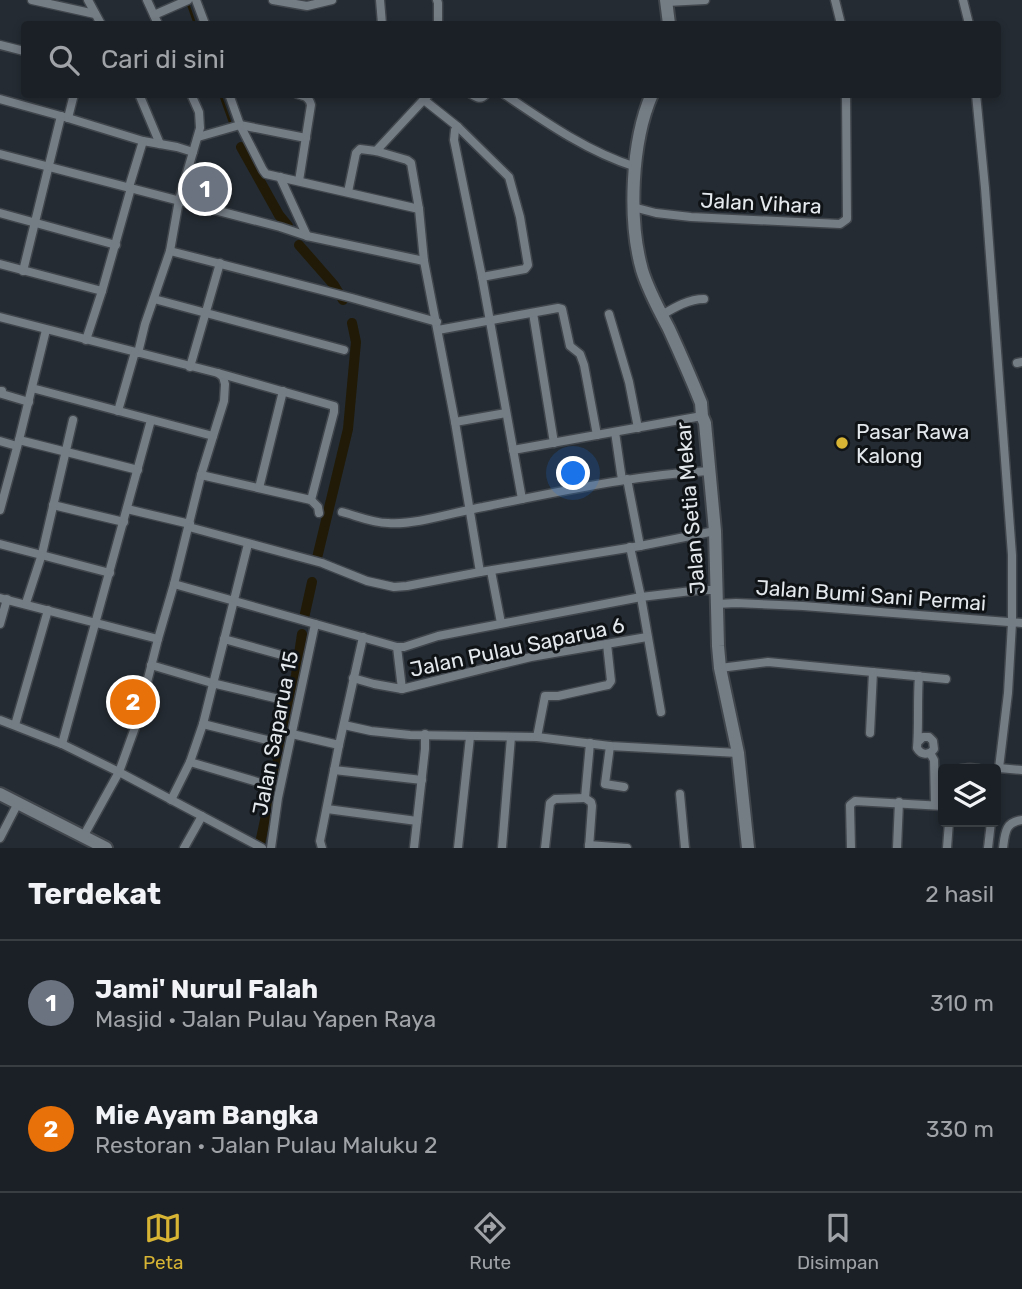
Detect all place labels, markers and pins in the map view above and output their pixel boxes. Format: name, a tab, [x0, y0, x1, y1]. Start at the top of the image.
pin: 1	[182, 163, 228, 215]
place label: Pasar Rawa Kalong	[856, 419, 969, 468]
marker: Pasar Rawa Kalong	[834, 435, 850, 451]
pin: 2	[110, 676, 156, 728]

